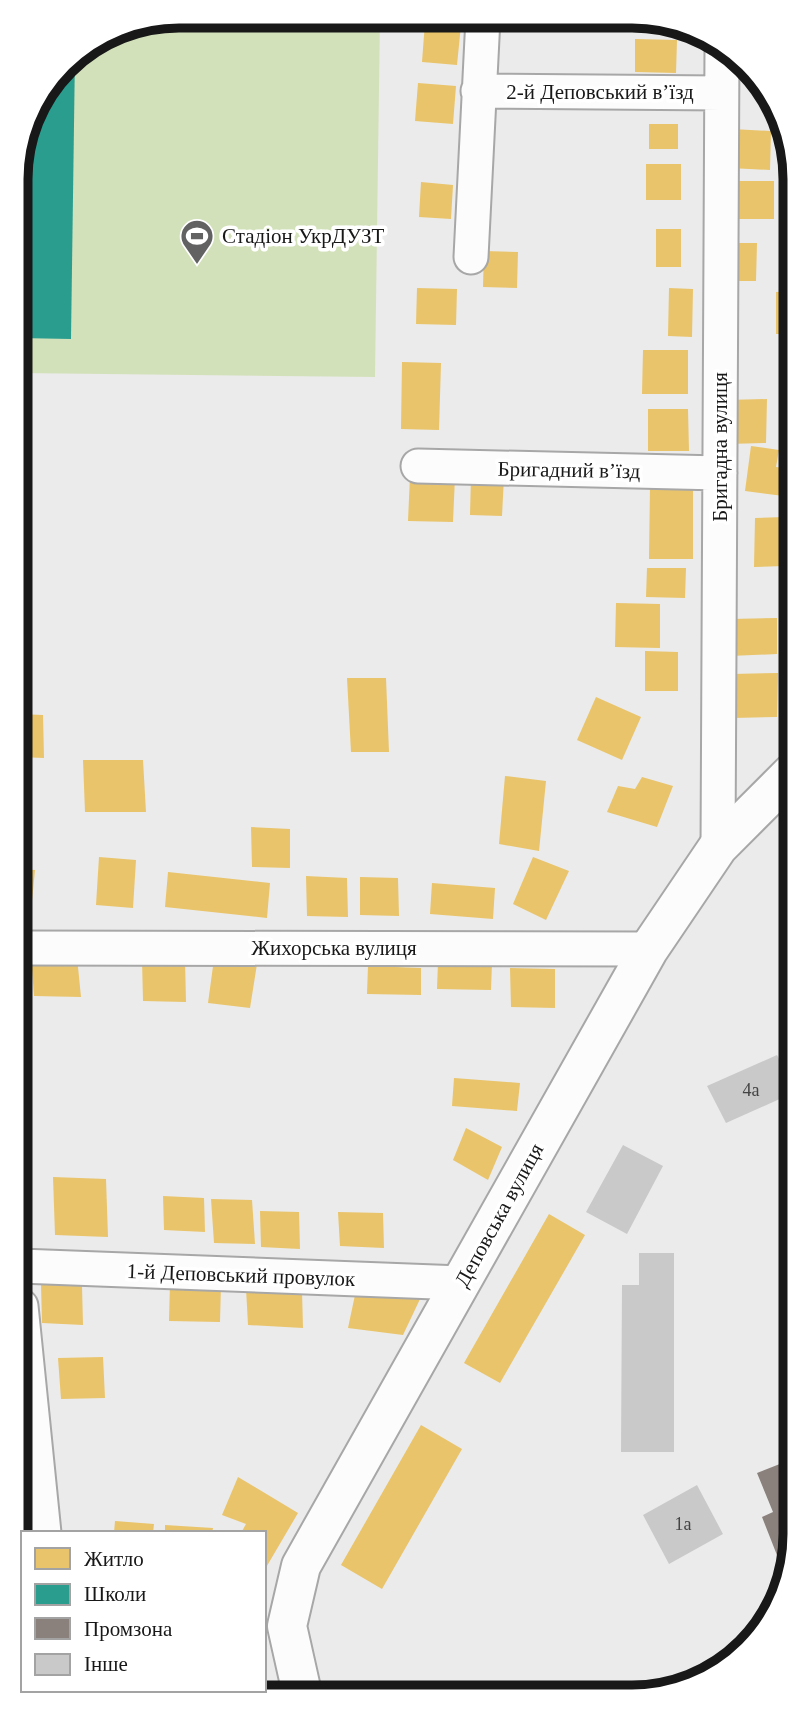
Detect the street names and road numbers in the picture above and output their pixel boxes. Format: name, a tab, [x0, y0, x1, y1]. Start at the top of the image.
street label: 2-й Деповський в’їзд	[506, 80, 694, 104]
street label: Бригадна вулиця	[708, 372, 732, 522]
street label: Бригадний в’їзд	[497, 457, 641, 483]
street label: Жихорська вулиця	[251, 936, 417, 960]
street label: Деповська вулиця	[450, 1139, 548, 1291]
street label: 1-й Деповський провулок	[126, 1259, 356, 1291]

